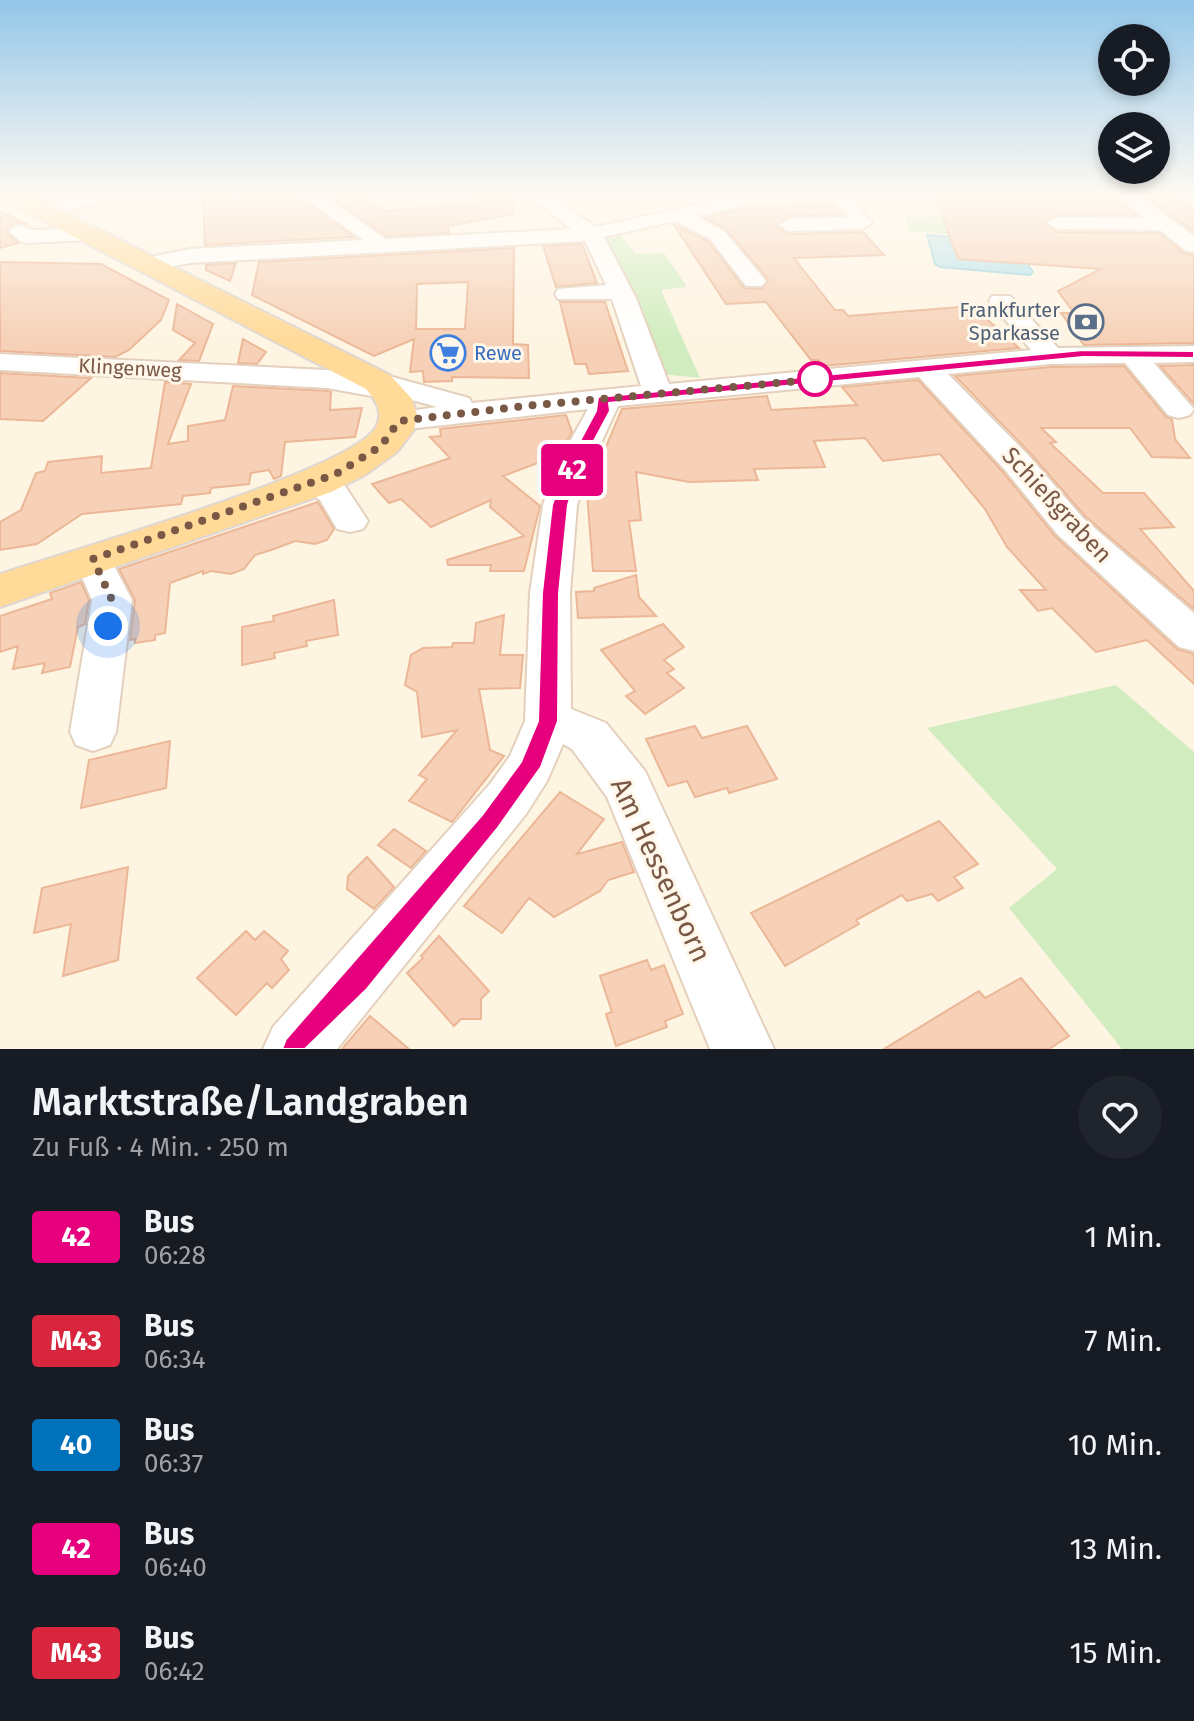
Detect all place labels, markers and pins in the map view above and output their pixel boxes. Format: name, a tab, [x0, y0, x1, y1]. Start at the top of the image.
place label: Frankfurter Sparkasse	[959, 298, 1060, 345]
bank icon: Frankfurter Sparkasse	[1067, 303, 1105, 341]
supermarket icon: Rewe	[429, 334, 467, 372]
place label: Rewe	[474, 341, 522, 365]
unlabelled marker	[798, 362, 832, 396]

